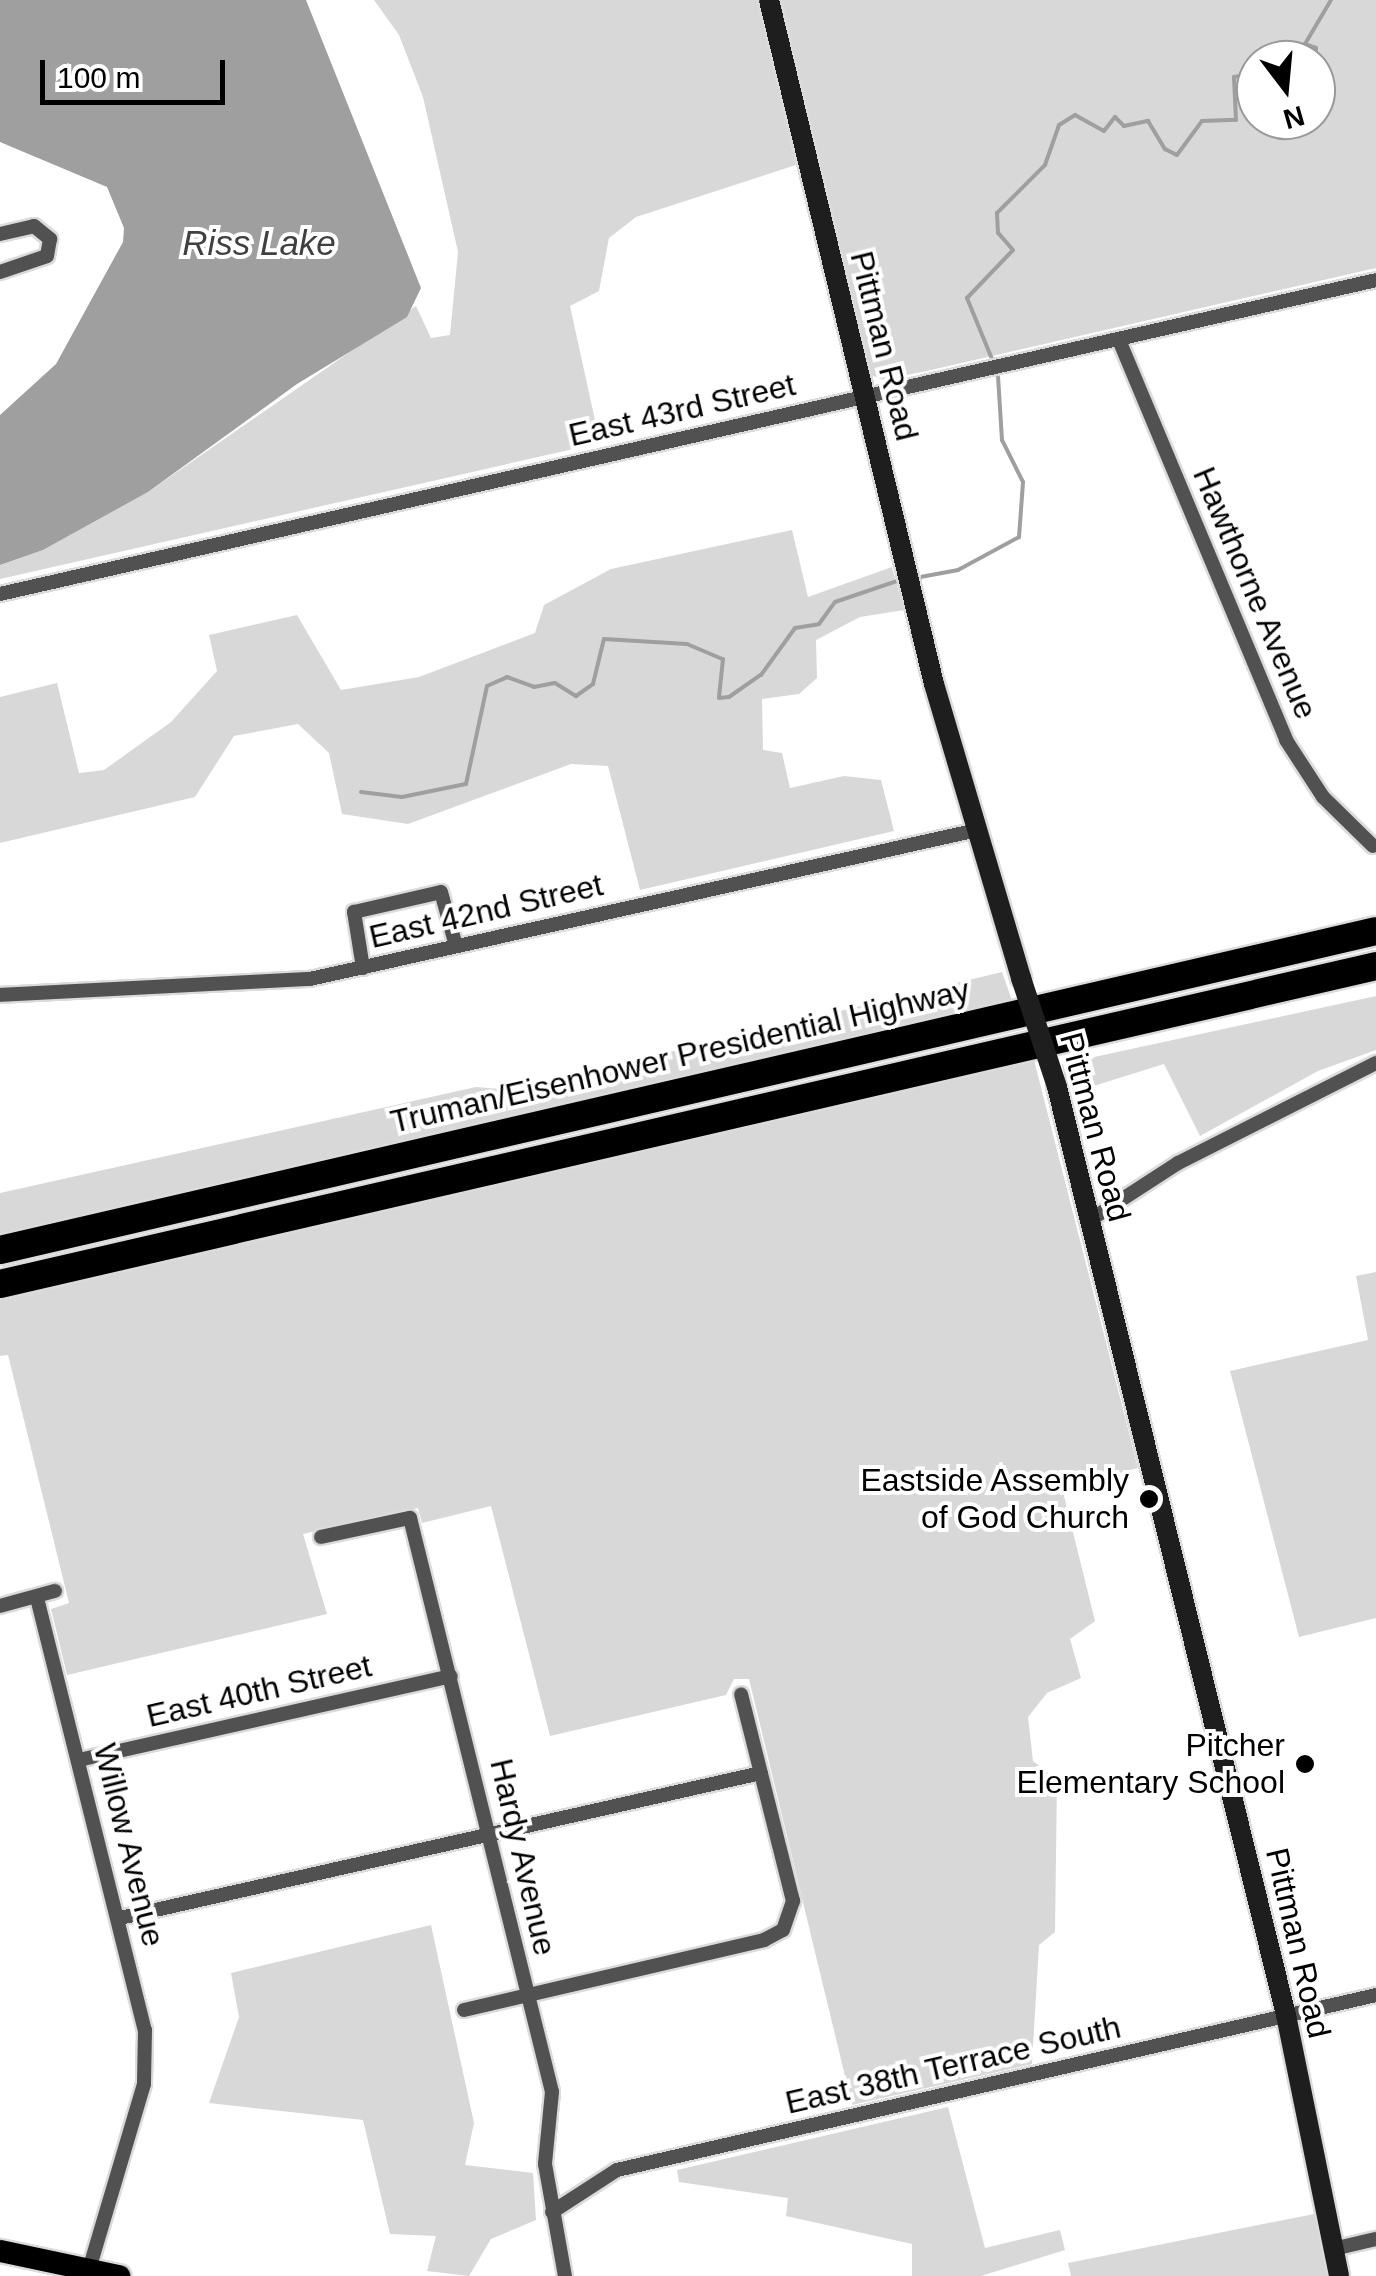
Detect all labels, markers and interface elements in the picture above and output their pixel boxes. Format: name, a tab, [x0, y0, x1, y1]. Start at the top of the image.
scale bar	[45, 40, 230, 102]
north arrow	[1236, 40, 1336, 140]
text: 100 m	[57, 61, 140, 94]
text: N	[1280, 100, 1308, 135]
water label: Riss Lake	[182, 222, 336, 264]
street label: Pittman Road	[842, 247, 926, 445]
street label: East 43rd Street	[565, 365, 799, 455]
street label: Hawthorne Avenue	[1184, 460, 1326, 726]
street label: East 42nd Street	[366, 865, 606, 957]
street label: Truman/Eisenhower Presidential Highway	[387, 971, 973, 1141]
street label: Pittman Road	[1051, 1028, 1139, 1226]
place label: Eastside Assembly of God Church	[859, 1462, 1129, 1537]
marker: Eastside Assembly of God Church	[1138, 1488, 1160, 1510]
street label: East 40th Street	[143, 1646, 375, 1736]
place label: Pitcher Elementary School	[1016, 1727, 1285, 1802]
street label: Willow Avenue	[85, 1739, 173, 1951]
marker: Pitcher Elementary School	[1294, 1753, 1316, 1775]
street label: Hardy Avenue	[482, 1754, 564, 1960]
street label: Pittman Road	[1257, 1844, 1339, 2042]
street label: East 38th Terrace South	[781, 2008, 1125, 2122]

